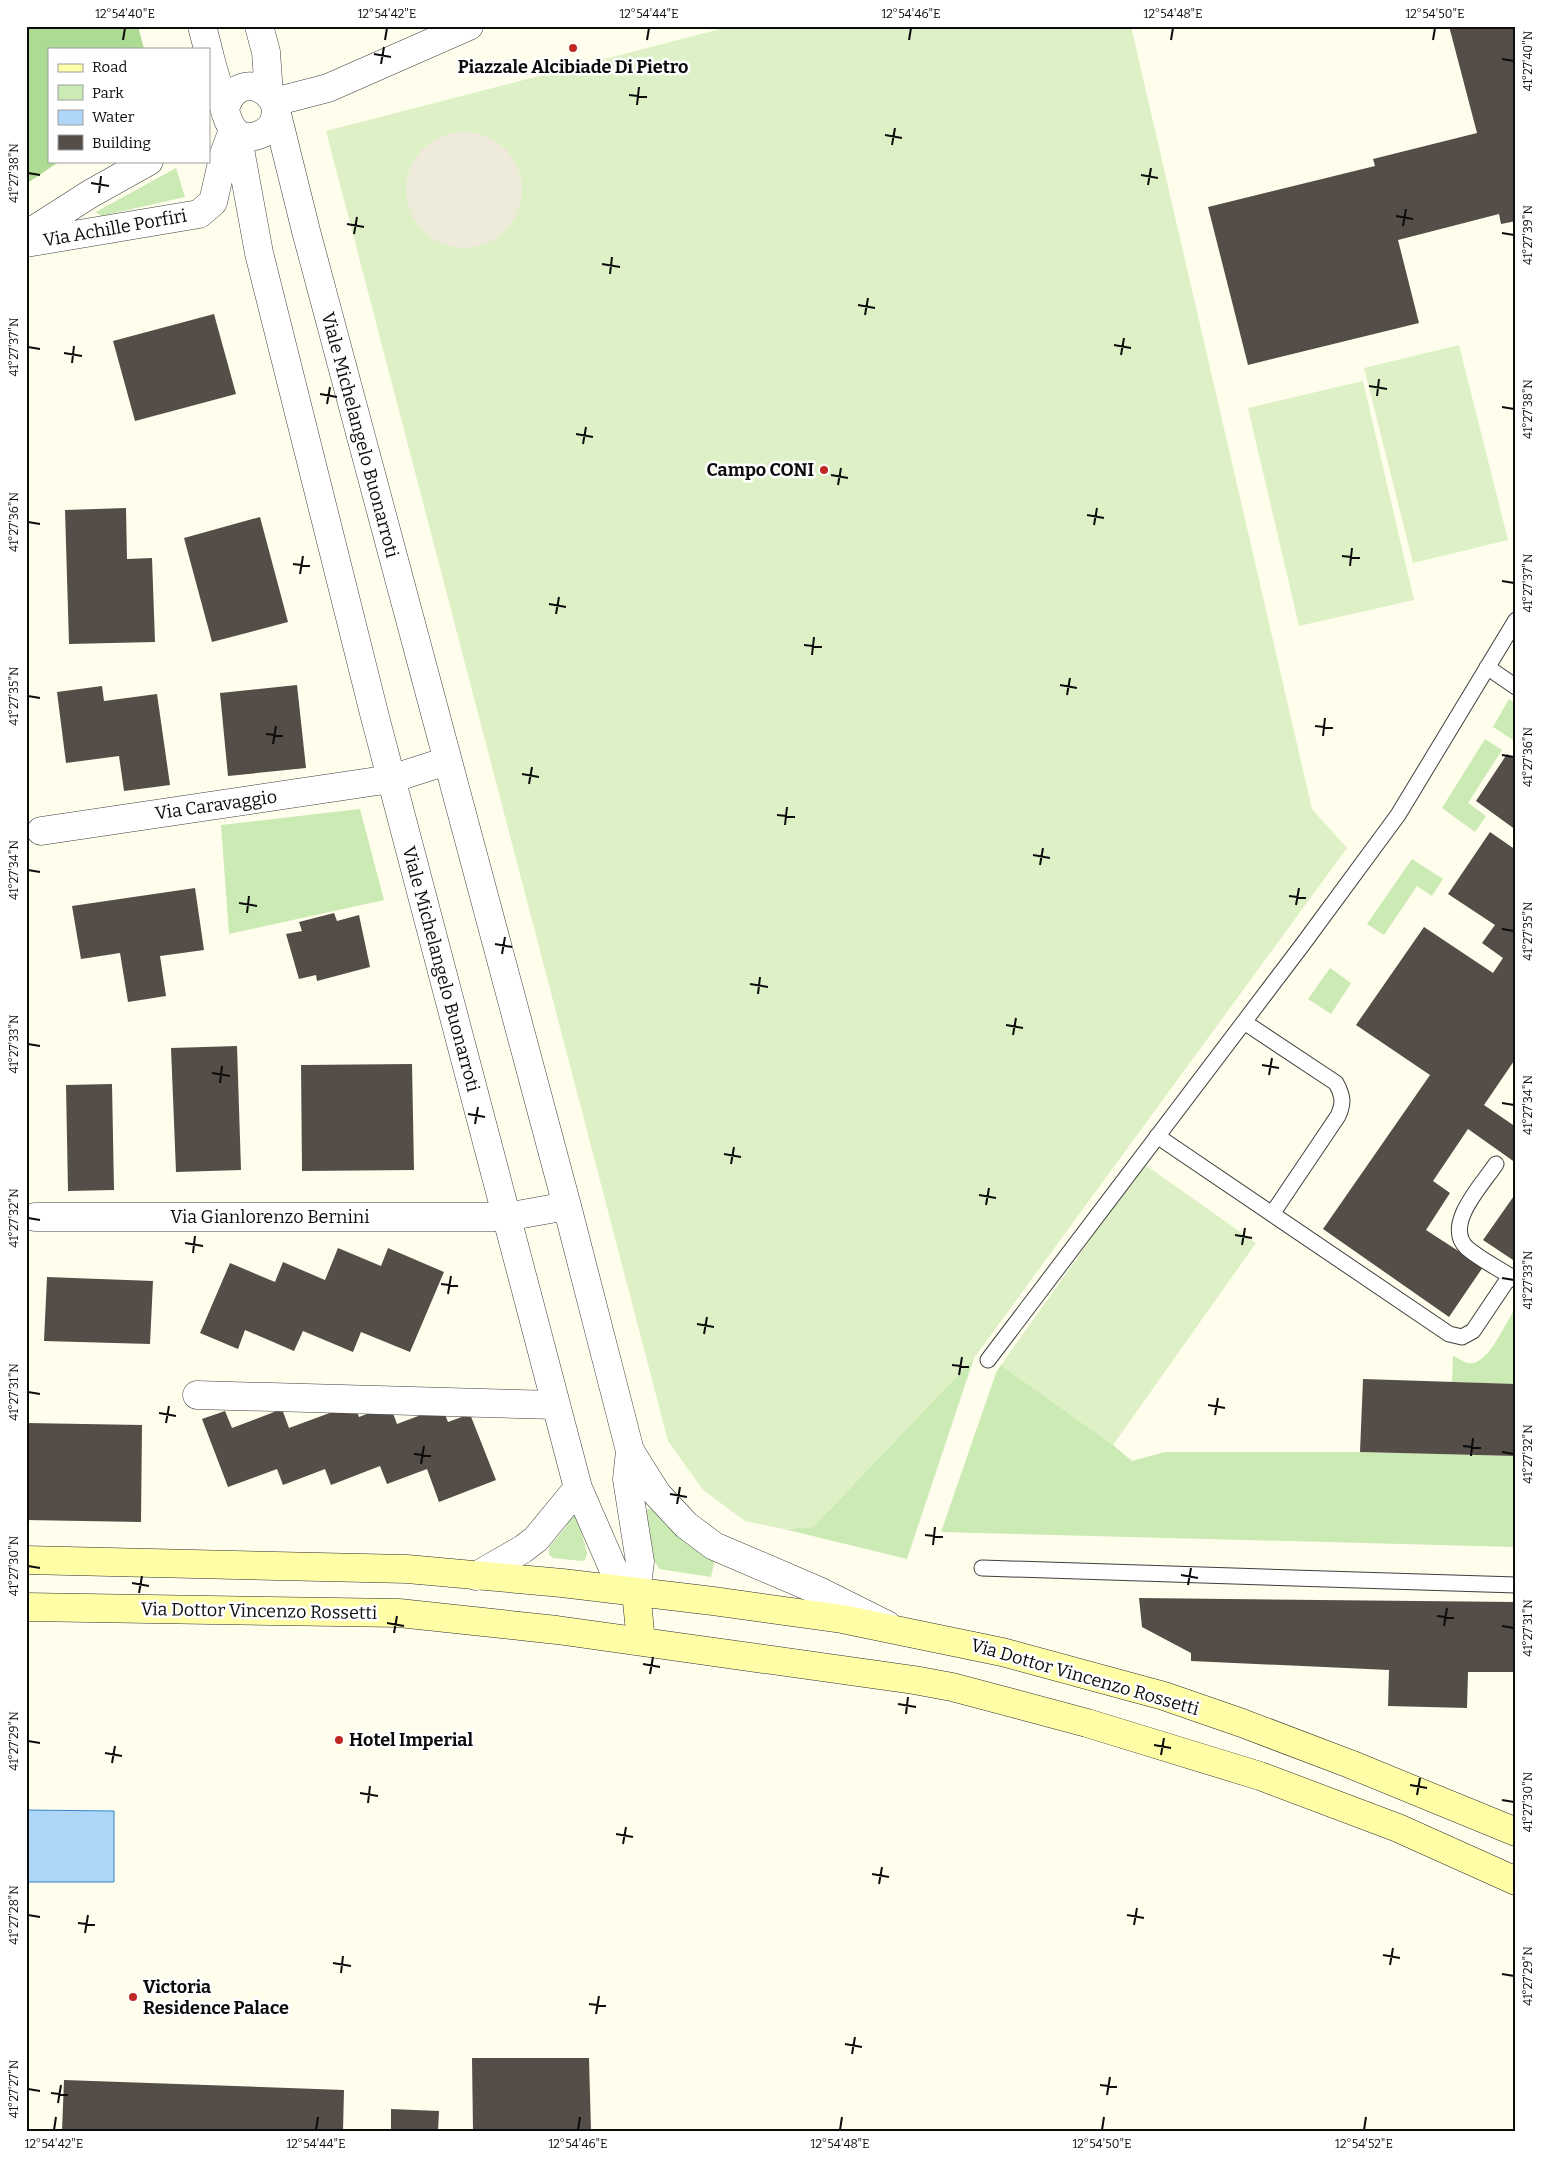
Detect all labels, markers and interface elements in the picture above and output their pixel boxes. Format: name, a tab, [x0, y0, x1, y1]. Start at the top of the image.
text: 12°54'40"E	[95, 7, 155, 21]
text: 12°54'42"E	[358, 7, 416, 21]
text: 12°54'44"E	[619, 7, 679, 21]
text: 12°54'46"E	[881, 7, 941, 21]
text: 12°54'48"E	[1144, 7, 1202, 21]
text: 12°54'50"E	[1405, 7, 1465, 21]
text: 41°27'40"N	[1521, 30, 1535, 91]
marker: Piazzale Alcibiade Di Pietro	[567, 42, 579, 54]
legend	[48, 48, 210, 162]
place label: Piazzale Alcibiade Di Pietro	[458, 56, 688, 78]
text: Road	[92, 58, 127, 76]
text: Park	[92, 84, 124, 102]
text: Water	[92, 108, 135, 126]
text: Building	[92, 134, 151, 152]
text: 41°27'38"N	[7, 143, 21, 203]
street label: Via Achille Porfiri	[42, 205, 188, 251]
text: 41°27'39"N	[1521, 205, 1535, 265]
street label: Viale Michelangelo Buonarroti	[317, 310, 403, 560]
text: 41°27'37"N	[7, 317, 21, 376]
text: 41°27'38"N	[1521, 379, 1535, 439]
place label: Campo CONI	[707, 459, 814, 481]
marker: Campo CONI	[818, 464, 830, 476]
text: 41°27'36"N	[7, 492, 21, 552]
text: 41°27'37"N	[1521, 553, 1535, 612]
text: 41°27'35"N	[7, 666, 21, 726]
text: 41°27'36"N	[1521, 727, 1535, 787]
street label: Via Caravaggio	[154, 786, 278, 824]
text: 41°27'34"N	[7, 840, 21, 900]
street label: Viale Michelangelo Buonarroti	[398, 844, 484, 1094]
text: 41°27'35"N	[1521, 901, 1535, 961]
text: 41°27'33"N	[7, 1014, 21, 1074]
text: 41°27'34"N	[1521, 1075, 1535, 1135]
text: 41°27'32"N	[7, 1188, 21, 1248]
street label: Via Gianlorenzo Bernini	[170, 1206, 370, 1228]
text: 41°27'33"N	[1521, 1250, 1535, 1310]
text: 41°27'31"N	[7, 1363, 21, 1421]
text: 41°27'32"N	[1521, 1424, 1535, 1484]
text: 41°27'30"N	[7, 1535, 21, 1596]
street label: Via Dottor Vincenzo Rossetti	[141, 1598, 377, 1624]
text: 41°27'31"N	[1521, 1599, 1535, 1657]
street label: Via Dottor Vincenzo Rossetti	[968, 1634, 1202, 1720]
text: 41°27'29"N	[7, 1711, 21, 1771]
place label: Hotel Imperial	[349, 1729, 473, 1751]
marker: Hotel Imperial	[333, 1734, 345, 1746]
text: 41°27'30"N	[1521, 1771, 1535, 1832]
text: 41°27'28"N	[7, 1885, 21, 1945]
text: 41°27'29"N	[1521, 1946, 1535, 2006]
place label: Victoria Residence Palace	[143, 1976, 289, 2019]
marker: Victoria Residence Palace	[127, 1991, 139, 2003]
text: 41°27'27"N	[7, 2059, 21, 2118]
text: 12°54'42"E	[25, 2137, 83, 2151]
text: 12°54'44"E	[286, 2137, 346, 2151]
text: 12°54'46"E	[548, 2137, 608, 2151]
text: 12°54'48"E	[811, 2137, 869, 2151]
text: 12°54'50"E	[1072, 2137, 1132, 2151]
text: 12°54'52"E	[1335, 2137, 1393, 2151]

